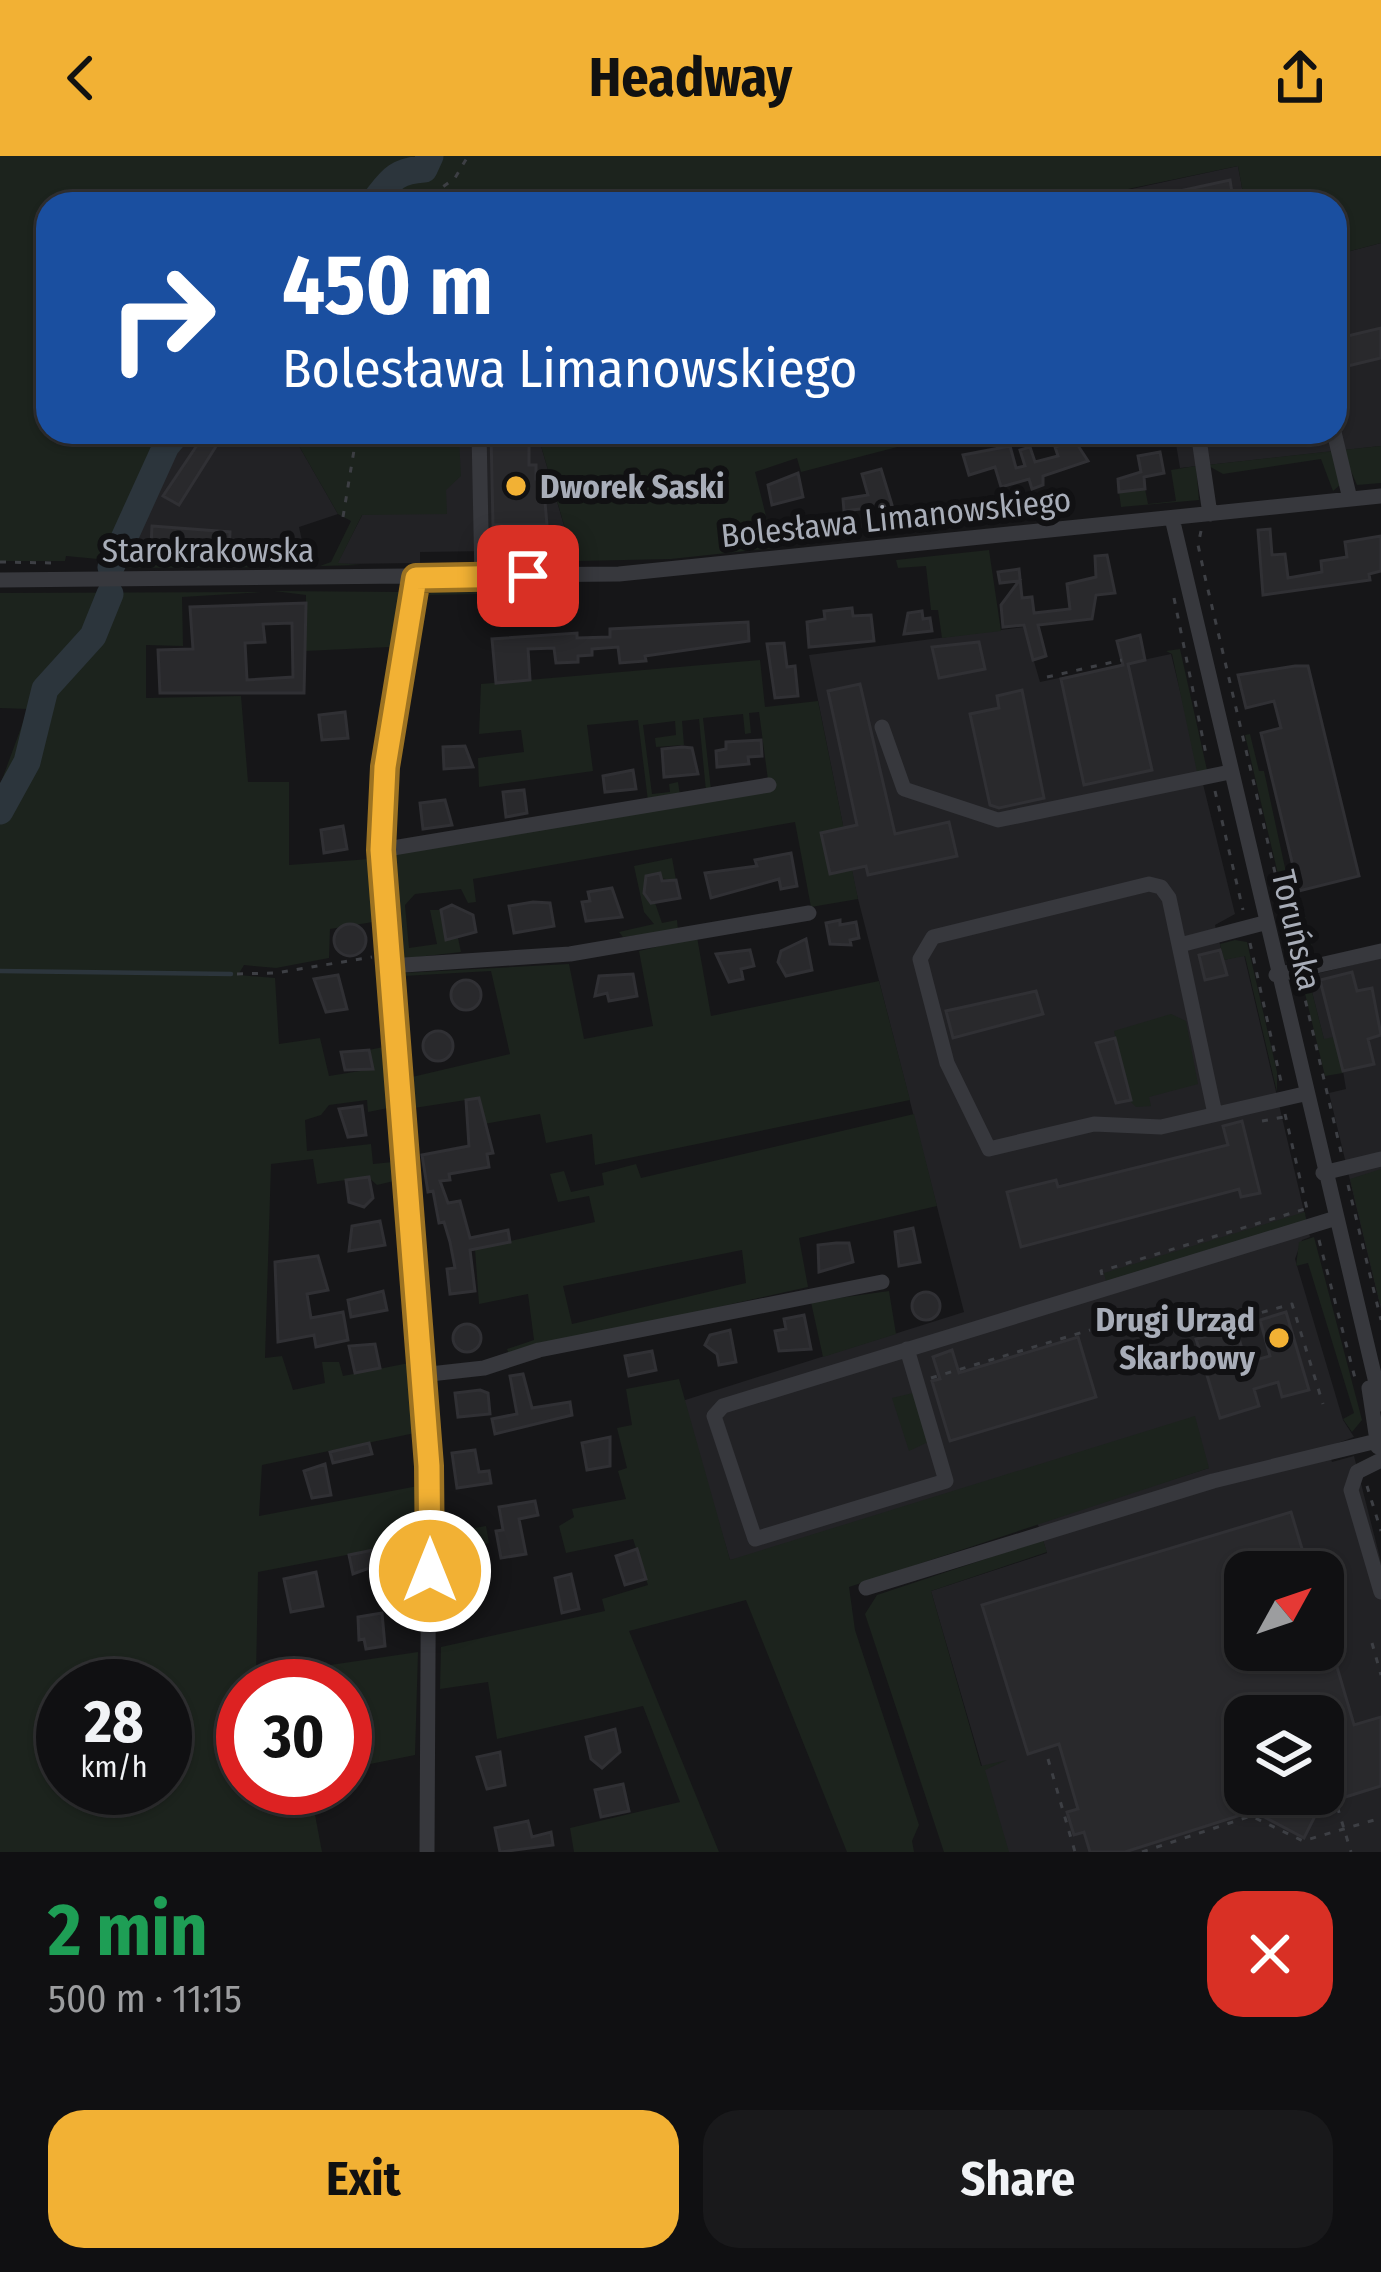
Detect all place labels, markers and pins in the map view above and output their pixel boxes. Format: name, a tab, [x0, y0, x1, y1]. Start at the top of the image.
place label: Dworek Saski	[540, 467, 725, 507]
marker: Dworek Saski	[503, 473, 529, 499]
pin	[477, 525, 579, 627]
place label: Drugi Urząd Skarbowy	[1095, 1300, 1255, 1378]
marker: Drugi Urząd Skarbowy	[1266, 1325, 1292, 1351]

